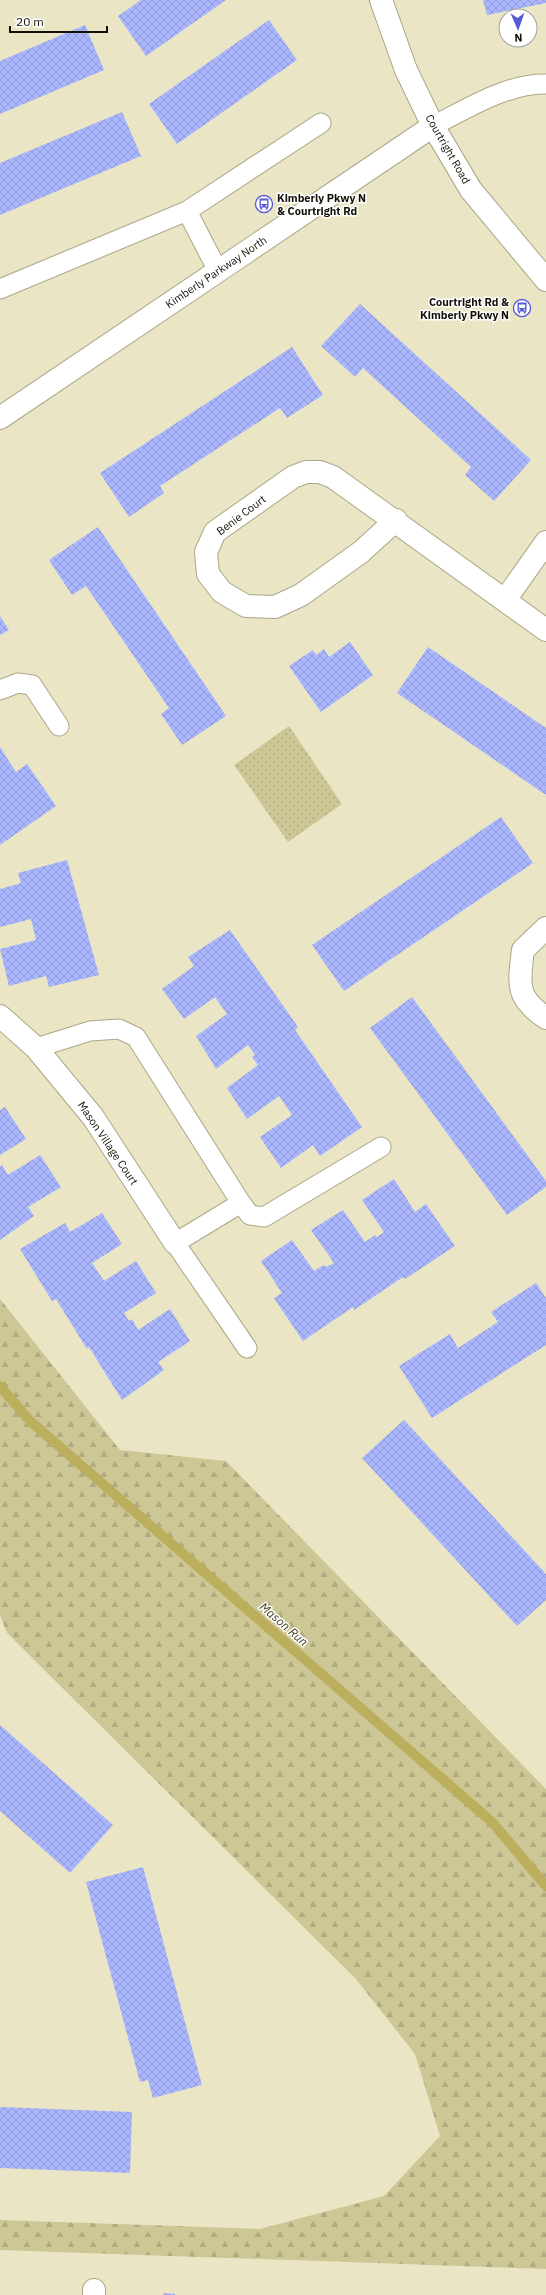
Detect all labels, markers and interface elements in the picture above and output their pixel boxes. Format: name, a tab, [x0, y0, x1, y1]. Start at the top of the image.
scale bar	[10, 8, 107, 34]
north arrow	[498, 8, 538, 48]
text: 20 m	[16, 14, 44, 29]
text: N	[514, 31, 523, 45]
street label: Courtright Road	[422, 112, 474, 186]
place label: Kimberly Pkwy N & Courtright Rd	[277, 191, 366, 218]
bus stop icon: Kimberly Pkwy N & Courtright Rd	[254, 194, 274, 214]
street label: Kimberly Parkway North	[163, 233, 269, 311]
place label: Courtright Rd & Kimberly Pkwy N	[420, 295, 509, 322]
bus stop icon: Courtright Rd & Kimberly Pkwy N	[512, 298, 532, 318]
street label: Benie Court	[214, 492, 268, 538]
street label: Mason Village Court	[75, 1098, 141, 1188]
water label: Mason Run	[257, 1599, 311, 1649]

